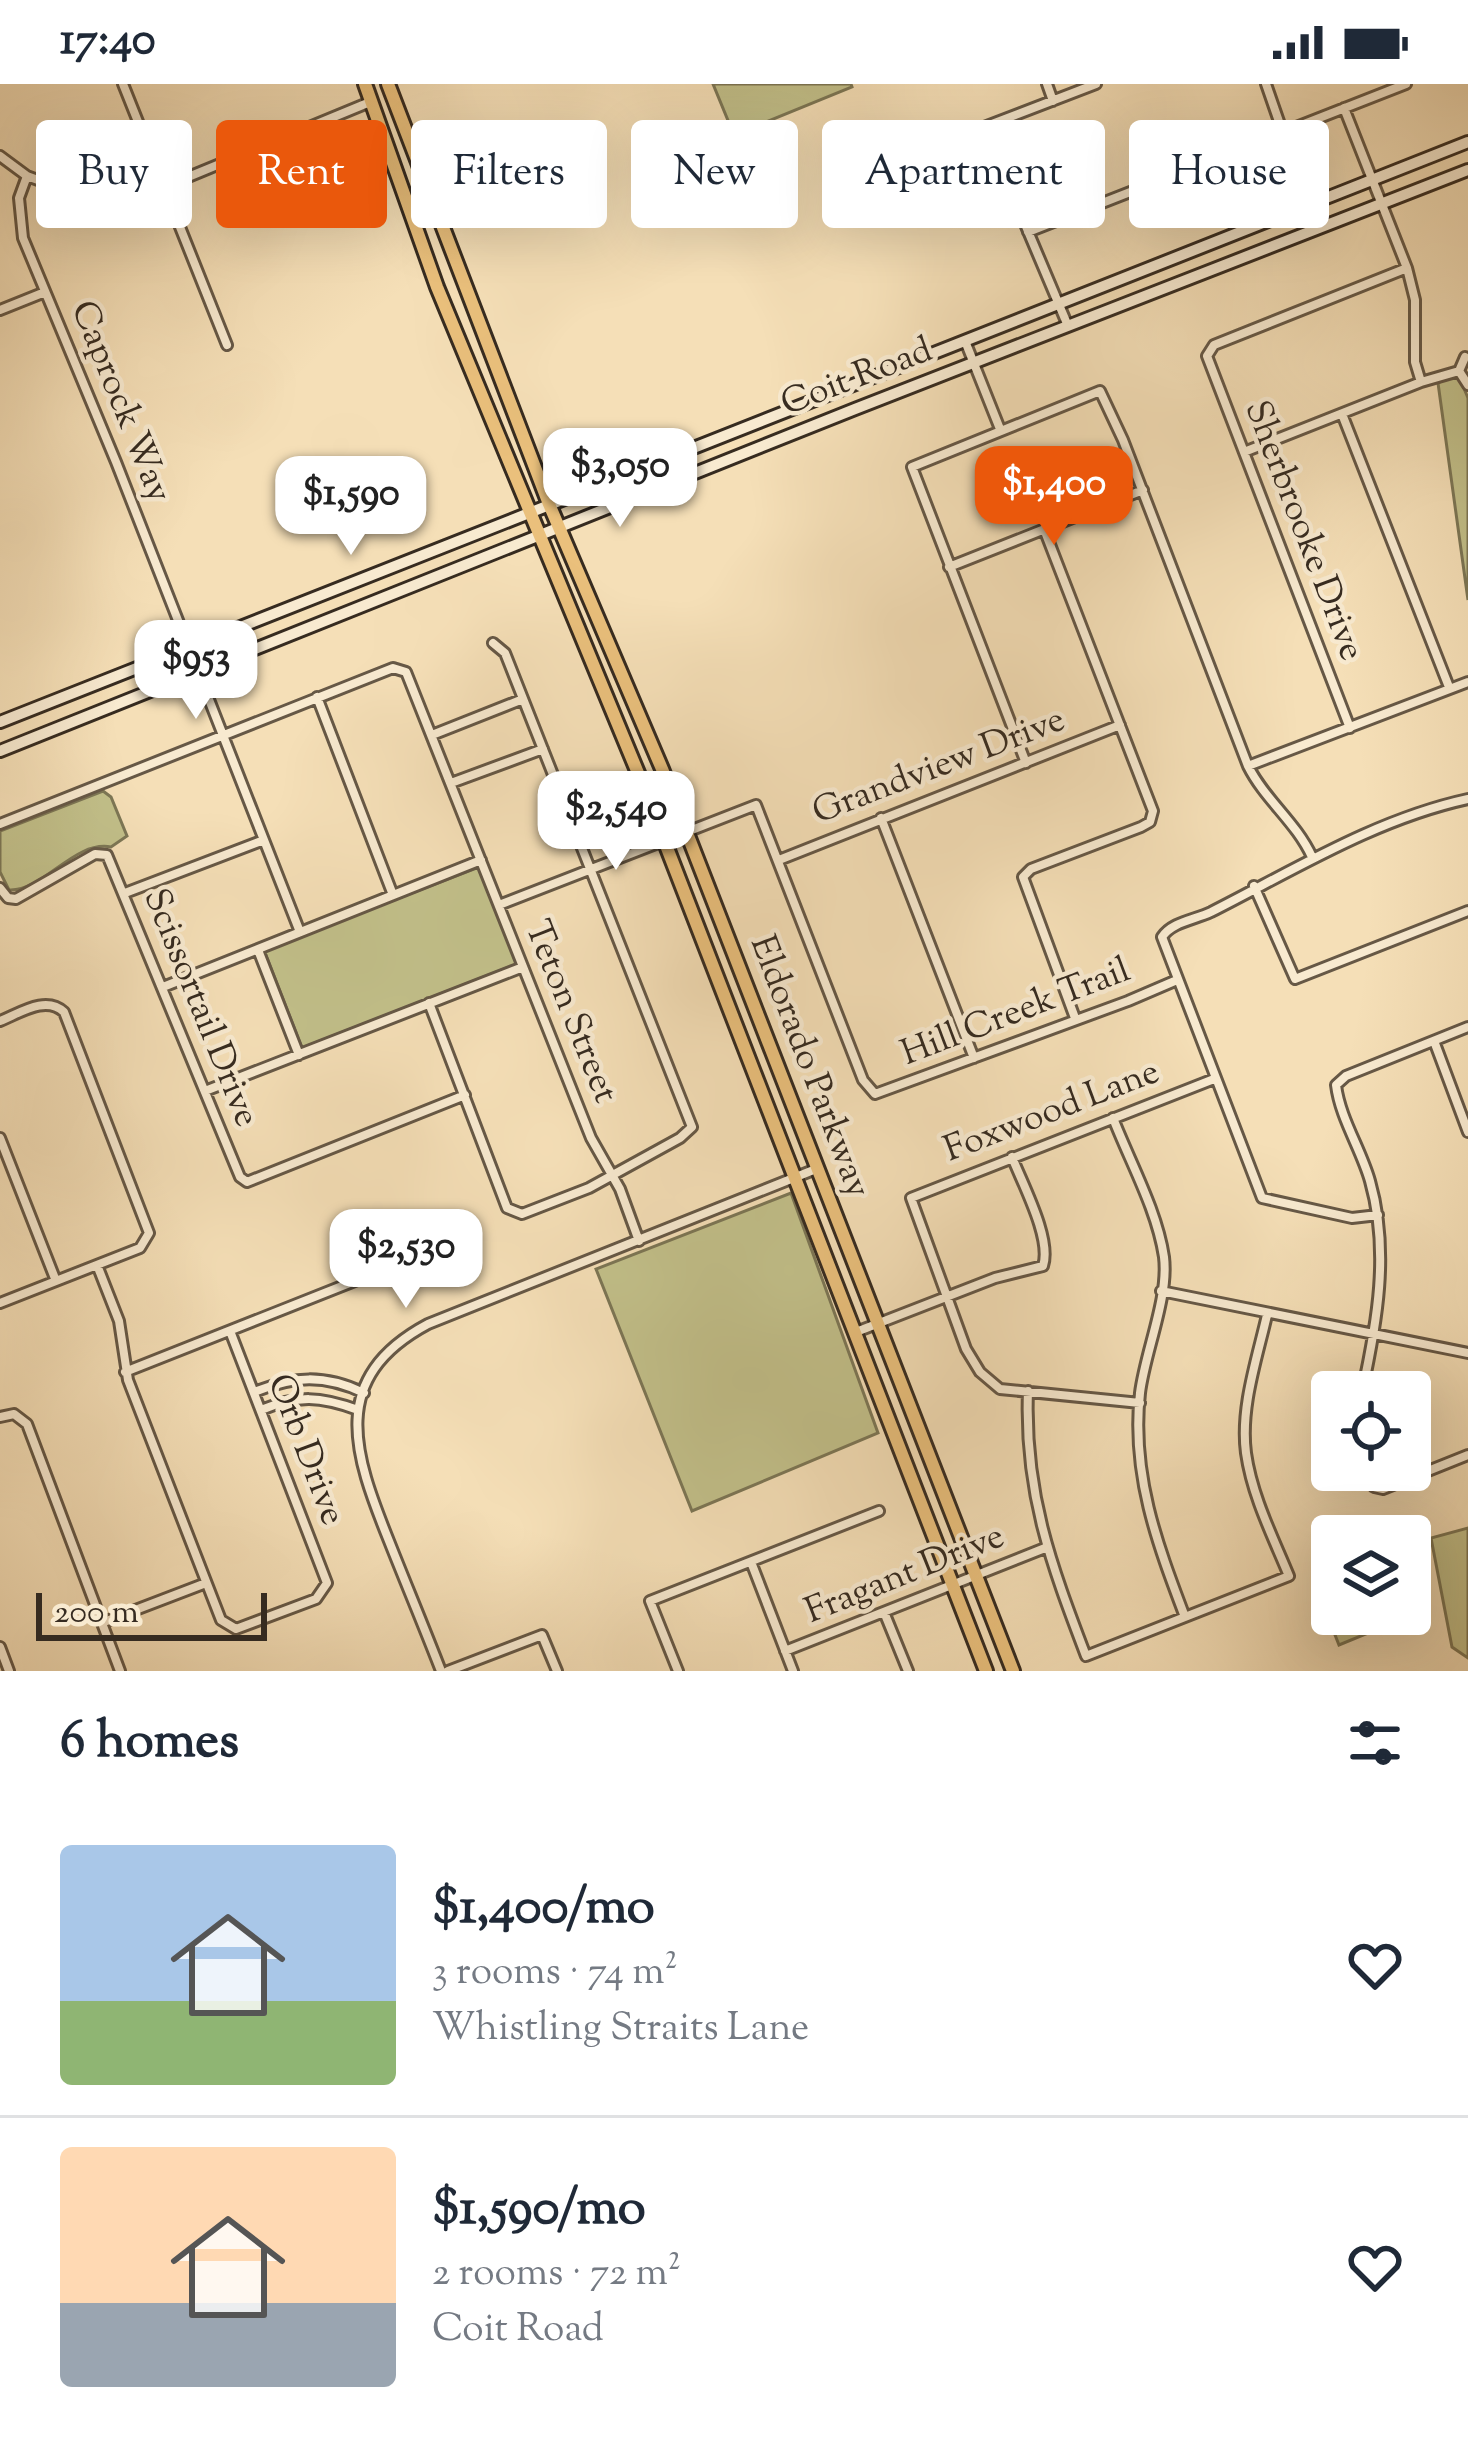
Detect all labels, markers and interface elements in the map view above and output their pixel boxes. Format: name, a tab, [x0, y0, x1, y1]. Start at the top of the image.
text: 17:40	[60, 10, 156, 75]
chip: Buy	[36, 120, 192, 228]
chip: Rent	[216, 120, 387, 228]
chip: Filters	[411, 120, 607, 228]
chip: New	[631, 120, 798, 228]
chip: Apartment	[822, 120, 1105, 228]
chip: House	[1129, 120, 1329, 228]
street label: Caprock Way	[56, 293, 184, 511]
street label: Coit Road	[774, 325, 940, 431]
street label: Sherbrooke Drive	[1230, 394, 1376, 668]
pin: $3,050	[522, 428, 718, 530]
text: $3,050	[570, 439, 670, 495]
pin: $1,400	[956, 446, 1152, 548]
pin: $1,590	[253, 456, 449, 558]
text: $1,400	[1002, 457, 1106, 513]
text: $1,590	[302, 467, 400, 523]
pin: $953	[125, 620, 267, 722]
text: $953	[161, 631, 231, 687]
street label: Grandview Drive	[805, 695, 1073, 839]
pin: $2,540	[518, 771, 714, 873]
text: $2,540	[565, 782, 667, 838]
street label: Scissortail Drive	[129, 881, 271, 1135]
street label: Teton Street	[510, 913, 630, 1111]
street label: Eldorado Parkway	[735, 928, 883, 1206]
street label: Hill Creek Trail	[894, 945, 1138, 1081]
street label: Foxwood Lane	[937, 1047, 1167, 1177]
pin: $2,530	[308, 1209, 504, 1311]
text: $2,530	[357, 1220, 455, 1276]
street label: Orb Drive	[252, 1367, 358, 1533]
map controls	[1311, 1371, 1431, 1635]
button: locate	[1311, 1371, 1431, 1491]
street label: Fragant Drive	[798, 1511, 1012, 1639]
button: layers	[1311, 1515, 1431, 1635]
scale bar	[36, 1587, 267, 1640]
text: 200 m	[54, 1590, 139, 1638]
text: 6 homes	[60, 1707, 239, 1780]
icon: filters	[1342, 1710, 1408, 1776]
text: $1,400/mo	[432, 1873, 655, 1946]
icon: home	[156, 1893, 300, 2037]
icon: heart	[1342, 1932, 1408, 1998]
text: 3 rooms · 74 m²	[432, 1946, 678, 2002]
text: Whistling Straits Lane	[432, 2002, 809, 2058]
text: $1,590/mo	[432, 2174, 646, 2247]
icon: home	[156, 2195, 300, 2339]
icon: heart	[1342, 2234, 1408, 2300]
text: 2 rooms · 72 m²	[432, 2247, 681, 2303]
text: Coit Road	[432, 2303, 604, 2359]

